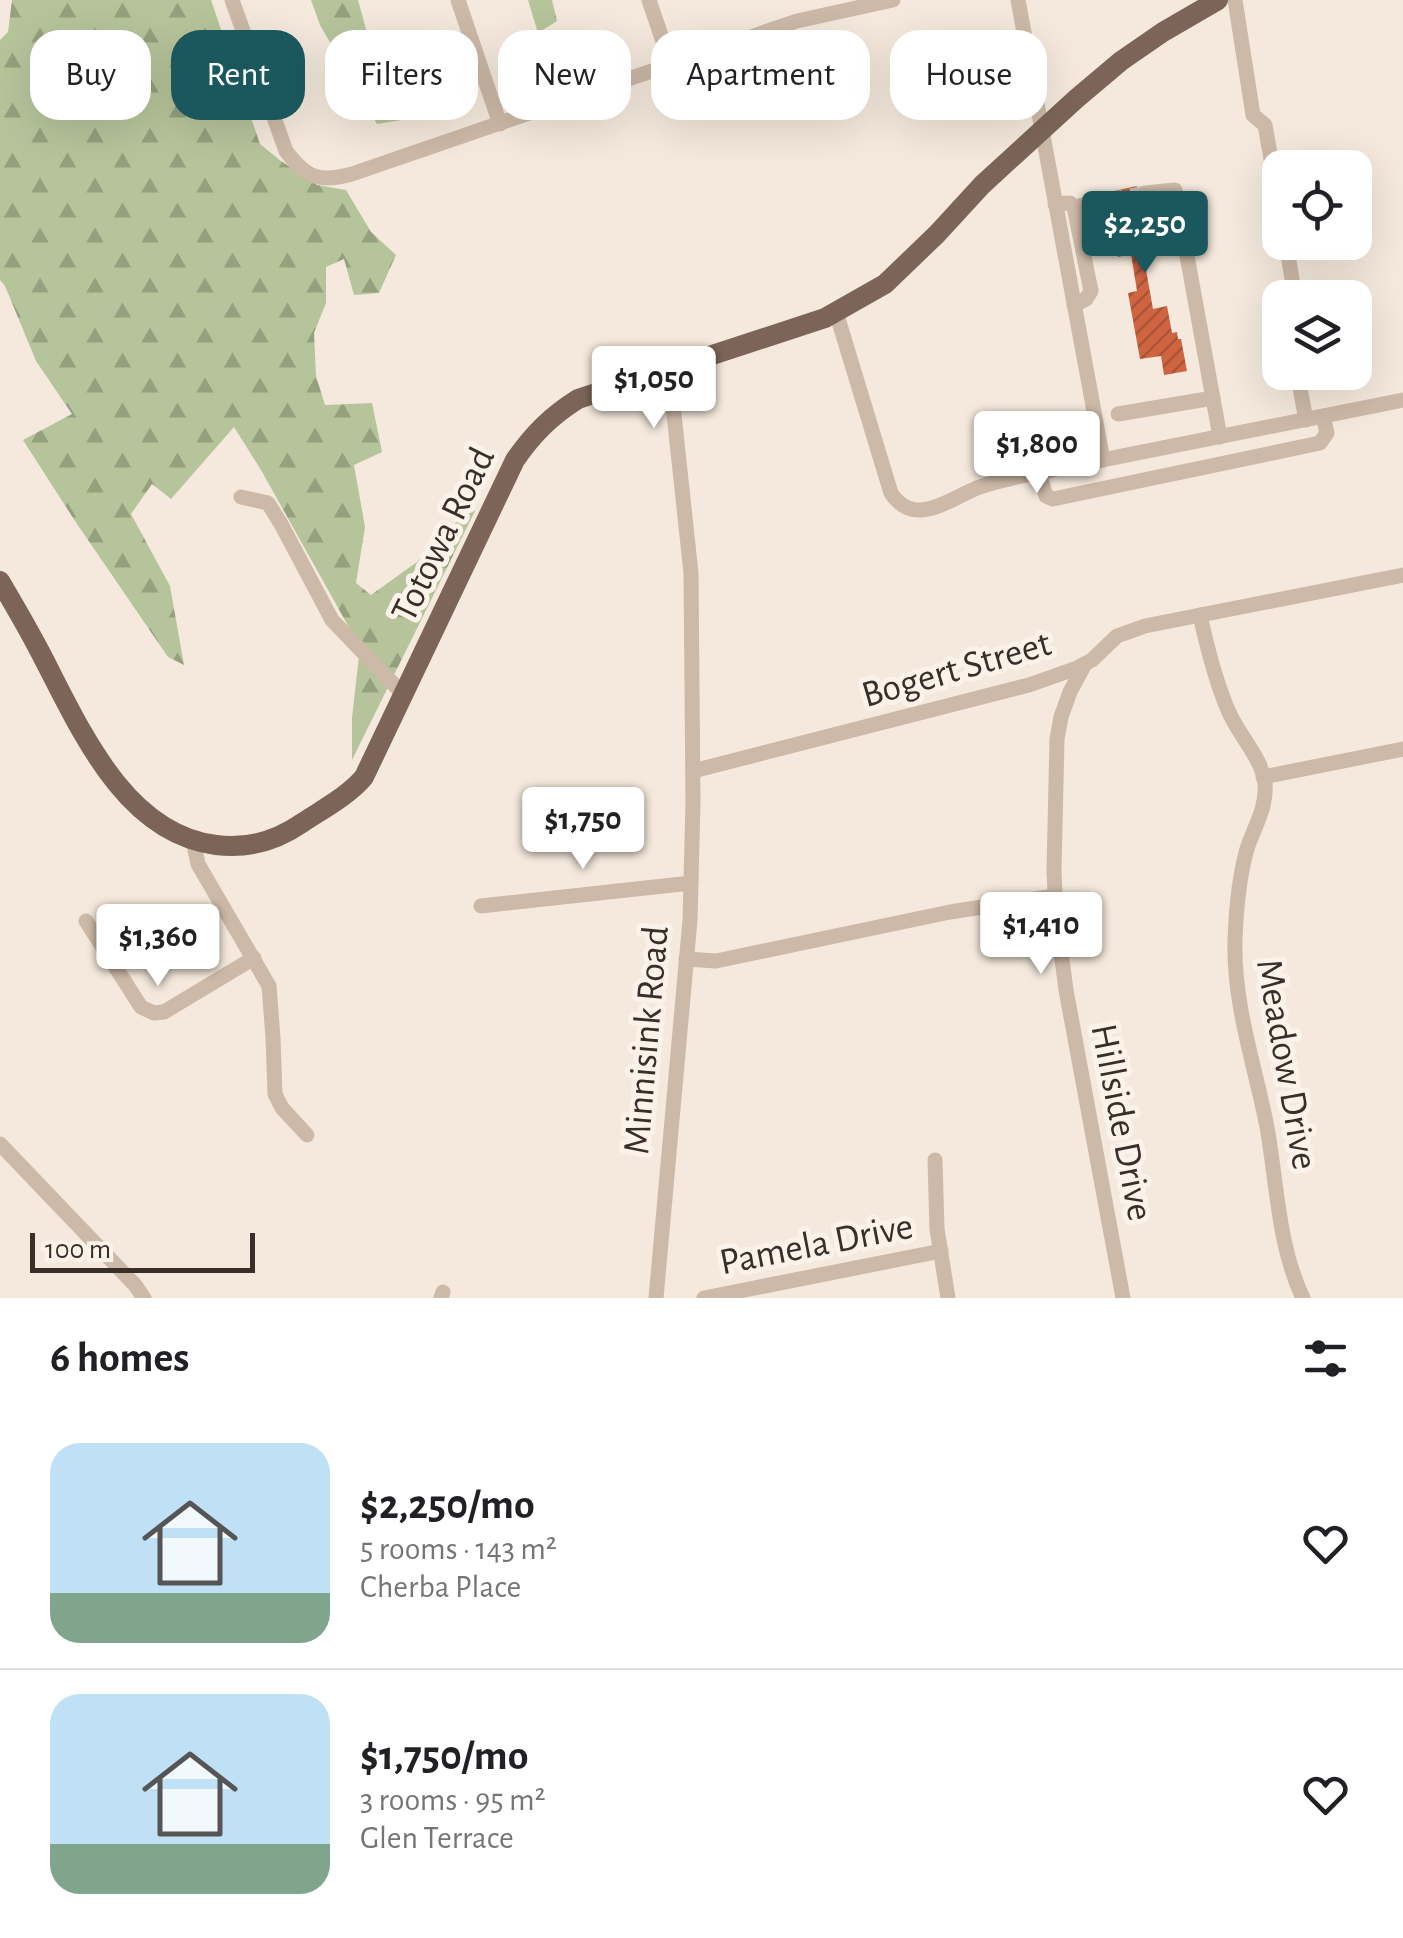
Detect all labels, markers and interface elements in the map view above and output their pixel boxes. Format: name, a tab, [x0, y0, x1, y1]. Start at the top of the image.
chip: Buy	[30, 30, 151, 120]
chip: Rent	[171, 30, 305, 120]
chip: Filters	[325, 30, 478, 120]
chip: New	[498, 30, 631, 120]
chip: Apartment	[651, 30, 870, 120]
chip: House	[890, 30, 1047, 120]
map controls	[1262, 150, 1372, 390]
button: locate	[1262, 150, 1372, 260]
pin: $2,250	[1064, 191, 1226, 276]
text: $2,250	[1104, 207, 1186, 239]
button: layers	[1262, 280, 1372, 390]
pin: $1,050	[573, 346, 735, 431]
text: $1,050	[614, 362, 694, 394]
pin: $1,800	[956, 411, 1118, 496]
text: $1,800	[996, 427, 1078, 459]
street label: Totowa Road	[385, 442, 502, 628]
street label: Bogert Street	[858, 625, 1055, 715]
pin: $1,750	[502, 787, 664, 872]
text: $1,750	[544, 803, 622, 835]
pin: $1,410	[960, 892, 1122, 977]
pin: $1,360	[77, 904, 239, 989]
text: $1,410	[1002, 908, 1080, 940]
text: $1,360	[118, 920, 198, 952]
street label: Minnisink Road	[618, 924, 676, 1156]
street label: Meadow Drive	[1249, 956, 1323, 1173]
street label: Hillside Drive	[1083, 1021, 1159, 1224]
street label: Pamela Drive	[716, 1208, 916, 1282]
scale bar	[30, 1228, 255, 1272]
text: 100 m	[45, 1236, 111, 1264]
icon: filters	[1298, 1331, 1353, 1386]
text: 6 homes	[50, 1337, 189, 1379]
icon: home	[130, 1483, 250, 1603]
text: $2,250/mo	[360, 1484, 535, 1526]
icon: heart	[1298, 1516, 1353, 1571]
text: 5 rooms · 143 m²	[360, 1533, 557, 1565]
text: Cherba Place	[360, 1571, 521, 1603]
icon: home	[130, 1734, 250, 1854]
text: $1,750/mo	[360, 1735, 528, 1777]
icon: heart	[1298, 1767, 1353, 1822]
text: 3 rooms · 95 m²	[360, 1784, 546, 1816]
text: Glen Terrace	[360, 1822, 514, 1854]

